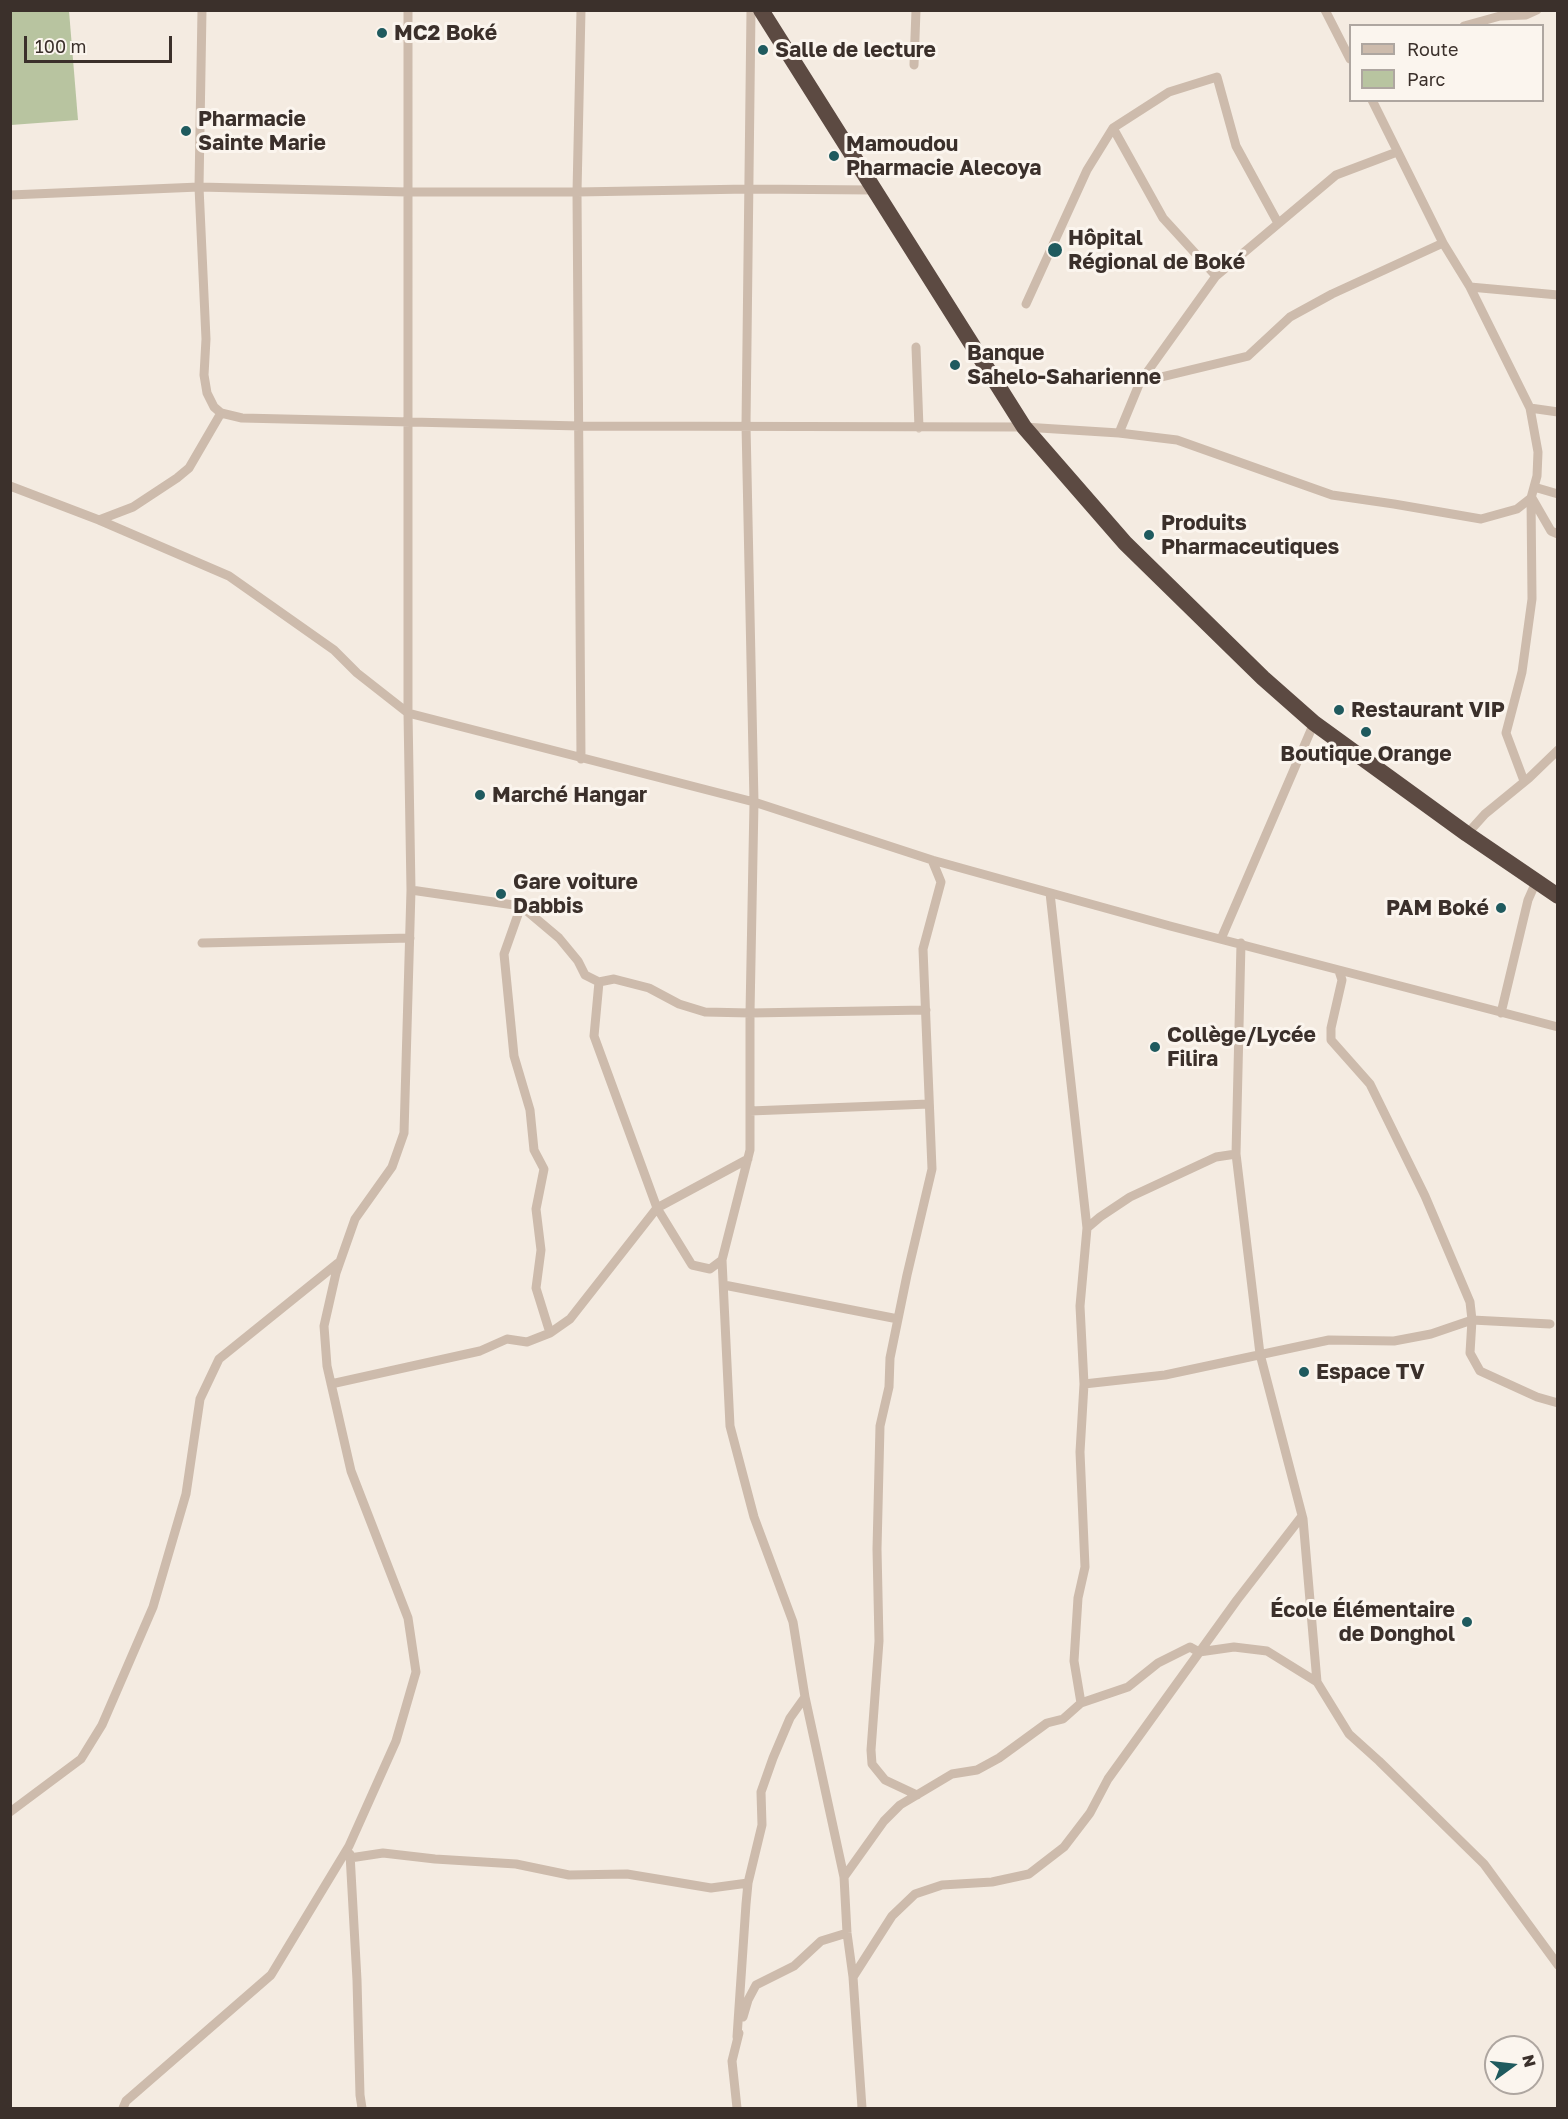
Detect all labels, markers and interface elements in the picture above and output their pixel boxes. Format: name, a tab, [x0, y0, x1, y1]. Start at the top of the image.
place label: MC2 Boké	[394, 20, 497, 46]
scale bar	[27, 24, 176, 62]
legend	[1349, 24, 1544, 102]
marker: MC2 Boké	[375, 26, 389, 40]
text: 100 m	[35, 35, 86, 57]
place label: Salle de lecture	[775, 37, 936, 63]
text: Route	[1407, 38, 1458, 60]
marker: Salle de lecture	[756, 43, 770, 57]
text: Parc	[1407, 68, 1445, 90]
place label: Pharmacie Sainte Marie	[198, 106, 326, 156]
marker: Pharmacie Sainte Marie	[179, 124, 193, 138]
place label: Mamoudou Pharmacie Alecoya	[846, 131, 1041, 181]
marker: Mamoudou Pharmacie Alecoya	[827, 149, 841, 163]
place label: Hôpital Régional de Boké	[1068, 225, 1245, 275]
marker: Hôpital Régional de Boké	[1046, 241, 1064, 259]
place label: Banque Sahelo-Saharienne	[967, 340, 1161, 390]
marker: Banque Sahelo-Saharienne	[948, 358, 962, 372]
place label: Produits Pharmaceutiques	[1161, 510, 1339, 560]
marker: Produits Pharmaceutiques	[1142, 528, 1156, 542]
place label: Restaurant VIP	[1351, 697, 1505, 723]
marker: Restaurant VIP	[1332, 703, 1346, 717]
marker: Boutique Orange	[1359, 725, 1373, 739]
place label: Boutique Orange	[1280, 741, 1452, 767]
place label: Marché Hangar	[492, 782, 647, 808]
marker: Marché Hangar	[473, 788, 487, 802]
place label: Gare voiture Dabbis	[513, 869, 638, 919]
marker: Gare voiture Dabbis	[494, 887, 508, 901]
place label: PAM Boké	[1386, 895, 1489, 921]
marker: PAM Boké	[1494, 901, 1508, 915]
place label: Collège/Lycée Filira	[1167, 1022, 1316, 1072]
marker: Collège/Lycée Filira	[1148, 1040, 1162, 1054]
place label: Espace TV	[1316, 1359, 1425, 1385]
marker: Espace TV	[1297, 1365, 1311, 1379]
place label: École Élémentaire de Donghol	[1270, 1597, 1455, 1647]
marker: École Élémentaire de Donghol	[1460, 1615, 1474, 1629]
north arrow	[1484, 2035, 1544, 2095]
text: N	[1518, 2052, 1541, 2069]

